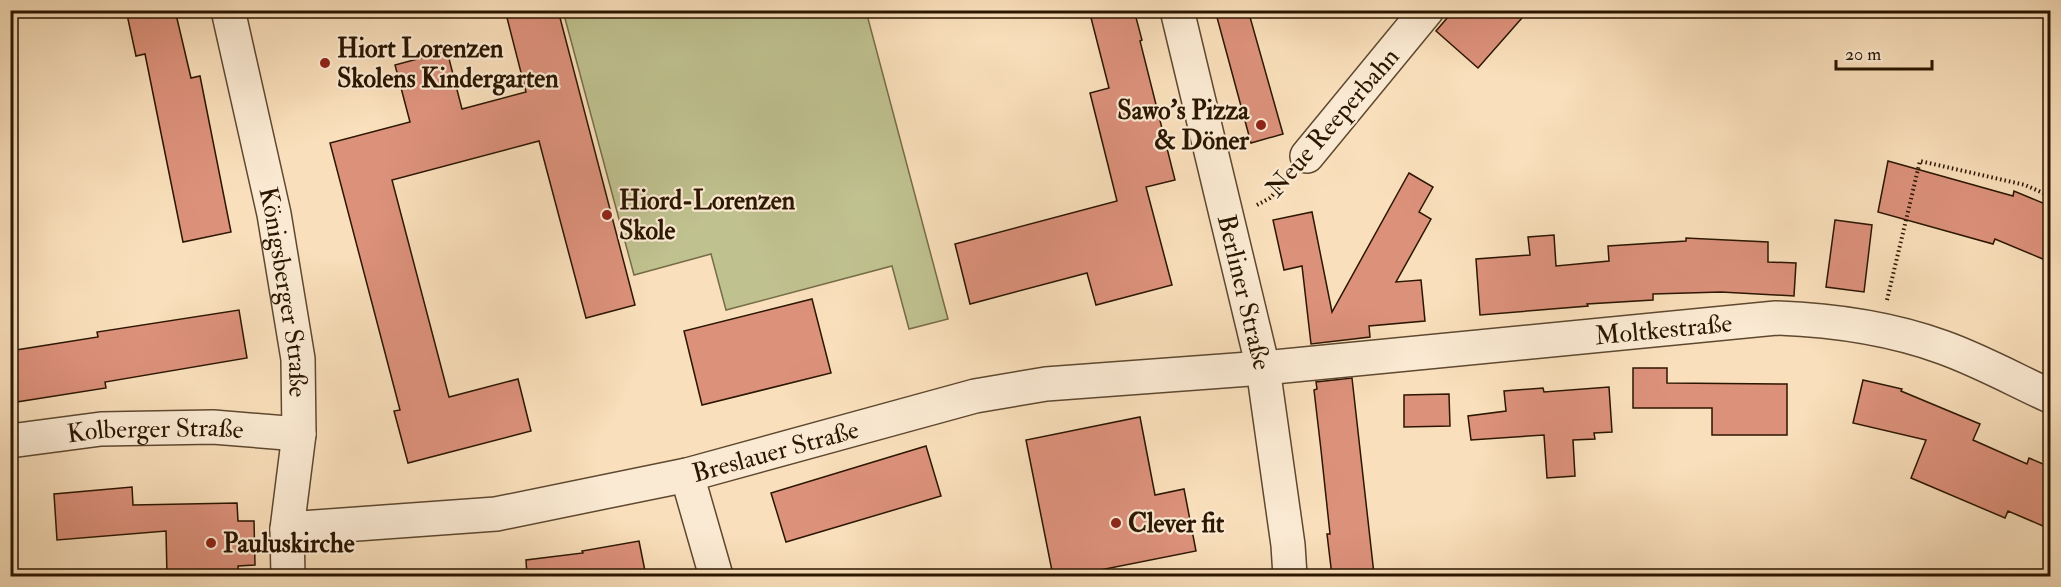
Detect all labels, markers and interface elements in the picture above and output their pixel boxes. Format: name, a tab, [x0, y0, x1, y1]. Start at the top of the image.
place label: Hiort Lorenzen Skolens Kindergarten	[337, 33, 559, 96]
scale bar	[1836, 33, 1932, 71]
street label: Neue Reeperbahn	[1259, 41, 1407, 205]
text: 20 m	[1845, 43, 1881, 66]
marker: Hiort Lorenzen Skolens Kindergarten	[318, 56, 332, 70]
place label: Sawo's Pizza & Döner	[1117, 95, 1250, 157]
marker: Sawo's Pizza & Döner	[1254, 118, 1268, 132]
street label: Königsberger Straße	[251, 184, 314, 398]
place label: Hiord-Lorenzen Skole	[619, 185, 796, 247]
marker: Hiord-Lorenzen Skole	[600, 208, 614, 222]
street label: Berliner Straße	[1210, 211, 1278, 373]
street label: Moltkestraße	[1593, 307, 1734, 353]
street label: Kolberger Straße	[65, 412, 245, 450]
street label: Breslauer Straße	[689, 414, 862, 490]
place label: Clever fit	[1128, 508, 1225, 540]
marker: Clever fit	[1109, 516, 1123, 530]
place label: Pauluskirche	[223, 528, 355, 560]
marker: Pauluskirche	[204, 536, 218, 550]

